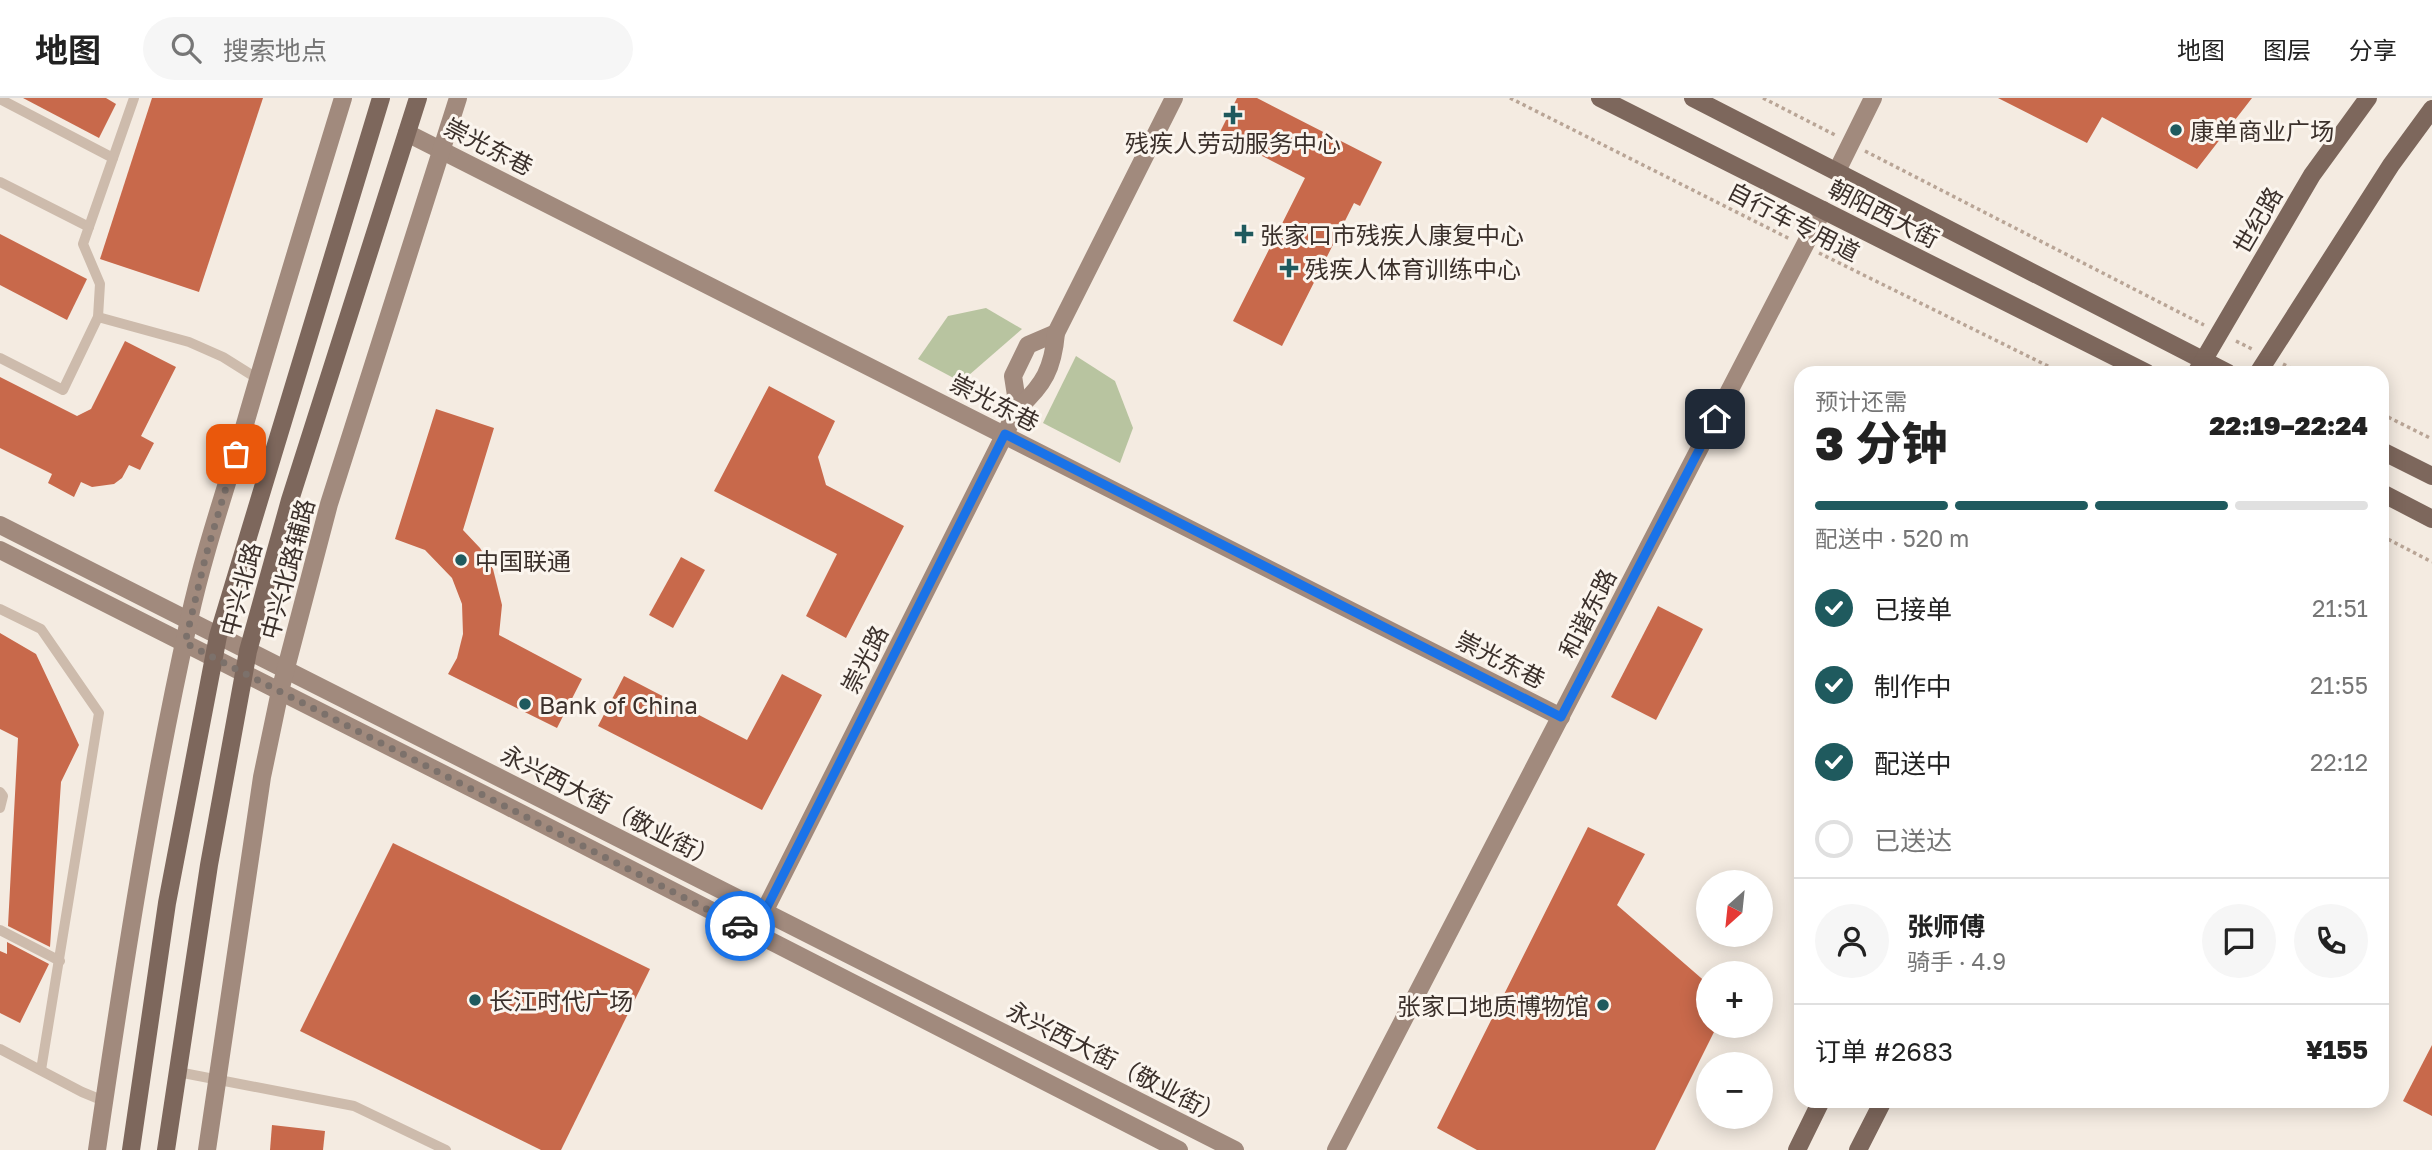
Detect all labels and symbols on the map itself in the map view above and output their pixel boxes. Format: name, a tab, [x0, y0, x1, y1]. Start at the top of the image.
marker: 残疾人劳动服务中心	[1223, 105, 1243, 125]
street label: 崇光东巷	[440, 111, 538, 181]
place label: 康单商业广场	[2190, 116, 2334, 145]
marker: 康单商业广场	[2168, 122, 2184, 138]
place label: 残疾人劳动服务中心	[1125, 128, 1341, 157]
street label: 朝阳西大街	[1824, 173, 1944, 253]
street label: 自行车专用道	[1723, 175, 1865, 267]
street label: 世纪路	[2226, 182, 2288, 258]
place label: 张家口市残疾人康复中心	[1260, 220, 1524, 249]
marker: 张家口市残疾人康复中心	[1234, 224, 1254, 244]
place label: 残疾人体育训练中心	[1305, 254, 1521, 283]
marker: 残疾人体育训练中心	[1279, 258, 1299, 278]
street label: 崇光东巷	[946, 367, 1044, 437]
pin	[1685, 389, 1745, 449]
pin	[206, 424, 266, 484]
street label: 中兴北路辅路	[254, 496, 320, 642]
street label: 中兴北路	[214, 539, 266, 639]
place label: 中国联通	[475, 546, 571, 575]
marker: 中国联通	[453, 552, 469, 568]
street label: 和谐东路	[1552, 564, 1622, 662]
street label: 崇光路	[835, 620, 893, 698]
street label: 崇光东巷	[1452, 624, 1550, 694]
place label: Bank of China	[539, 690, 698, 719]
marker: Bank of China	[517, 696, 533, 712]
street label: 永兴西大街（敬业街）	[496, 739, 724, 873]
north arrow	[1696, 870, 1773, 947]
courier	[705, 891, 775, 961]
place label: 长江时代广场	[489, 986, 633, 1015]
place label: 张家口地质博物馆	[1397, 991, 1589, 1020]
marker: 长江时代广场	[467, 992, 483, 1008]
street label: 永兴西大街（敬业街）	[1002, 995, 1230, 1129]
marker: 张家口地质博物馆	[1595, 997, 1611, 1013]

